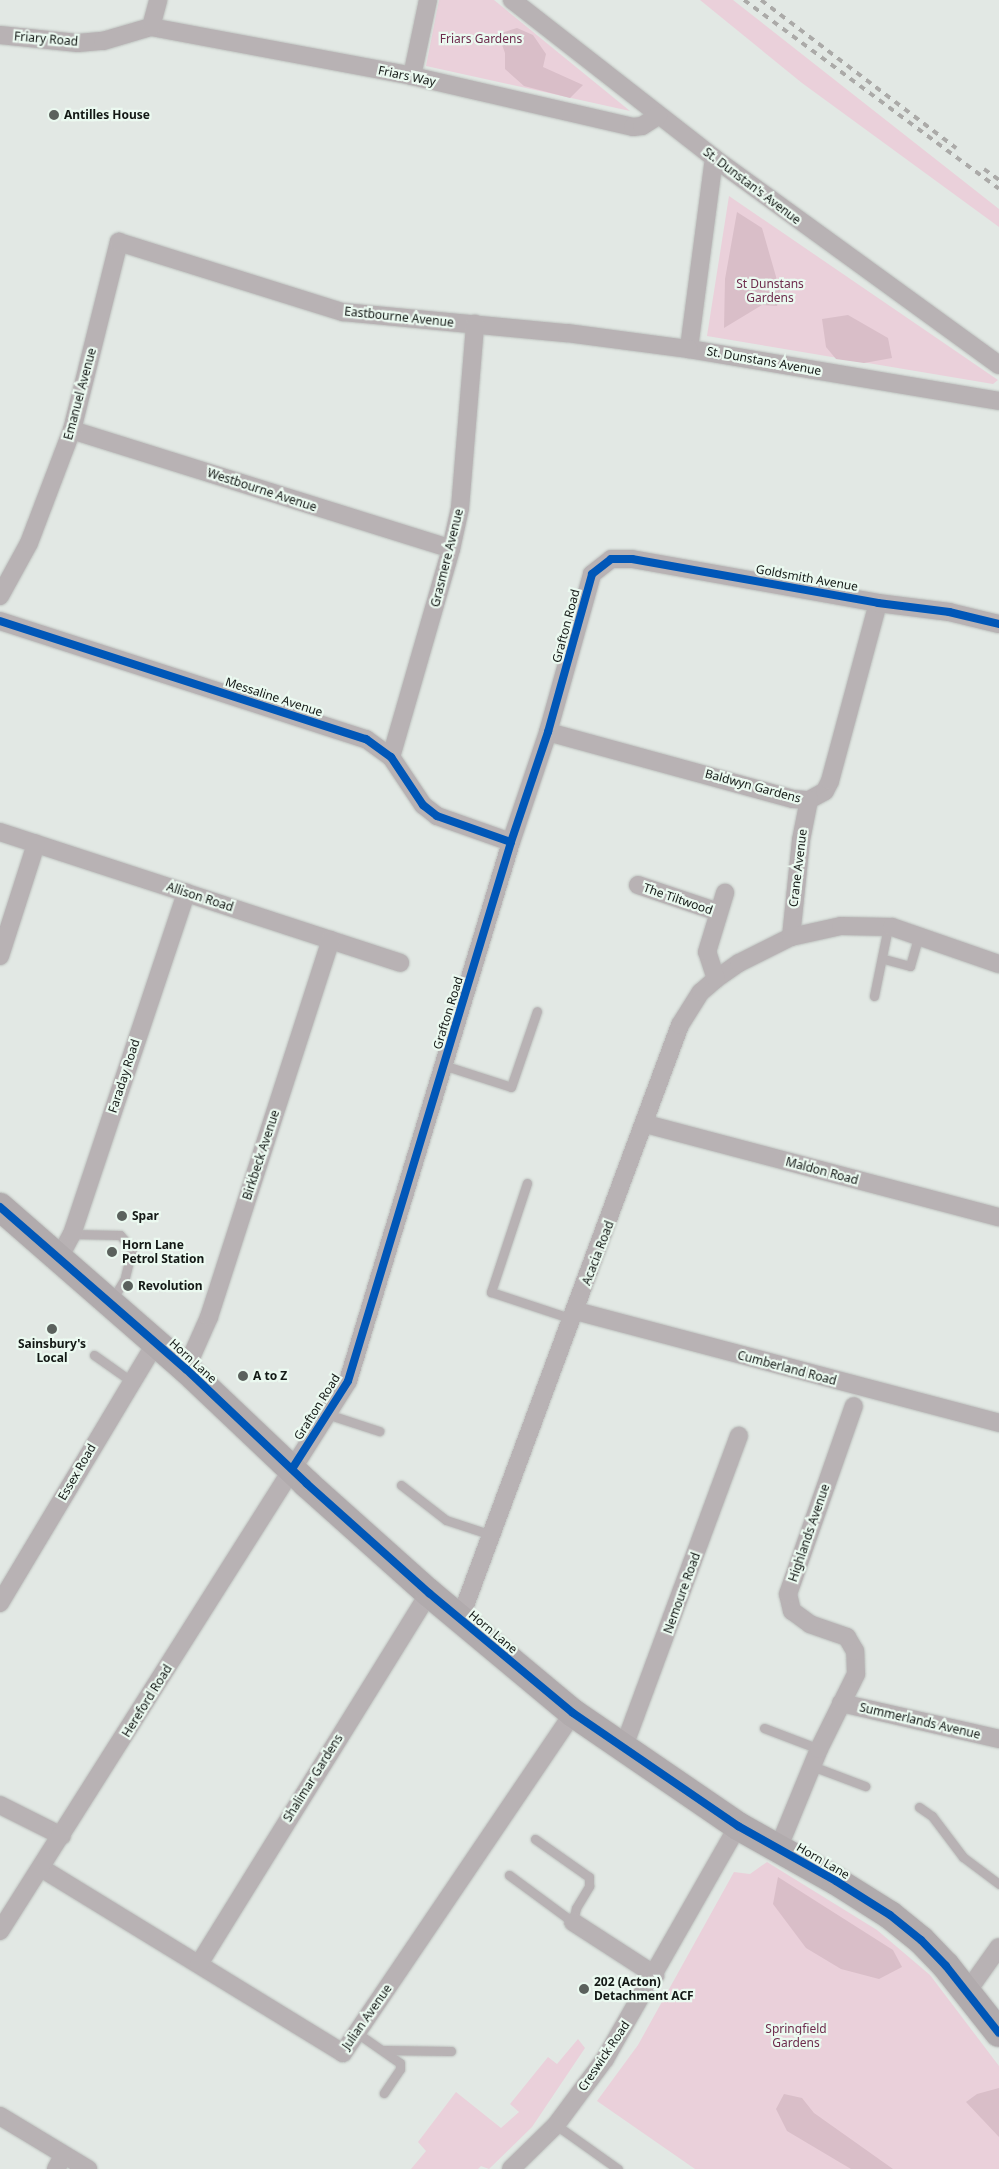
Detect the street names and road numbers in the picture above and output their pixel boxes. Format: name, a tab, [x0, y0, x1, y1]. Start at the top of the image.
street label: Friary Road	[13, 29, 79, 49]
street label: Friars Way	[377, 63, 437, 89]
street label: St. Dunstan's Avenue	[700, 145, 804, 227]
street label: Eastbourne Avenue	[344, 304, 454, 330]
street label: St. Dunstans Avenue	[706, 344, 822, 378]
street label: Emanuel Avenue	[61, 346, 99, 442]
street label: Westbourne Avenue	[205, 466, 319, 514]
street label: Grasmere Avenue	[428, 507, 466, 609]
street label: Goldsmith Avenue	[755, 562, 859, 594]
street label: Grafton Road	[549, 588, 583, 664]
street label: Messaline Avenue	[224, 674, 324, 720]
street label: Baldwyn Gardens	[704, 766, 802, 806]
street label: Crane Avenue	[786, 828, 810, 908]
street label: Allison Road	[165, 879, 235, 915]
street label: The Tiltwood	[641, 880, 715, 918]
street label: Grafton Road	[430, 975, 466, 1051]
street label: Faraday Road	[105, 1037, 143, 1115]
street label: Birkbeck Avenue	[240, 1108, 282, 1202]
street label: Maldon Road	[784, 1154, 860, 1188]
street label: Acacia Road	[579, 1219, 617, 1287]
street label: Horn Lane	[166, 1336, 220, 1386]
street label: Cumberland Road	[736, 1348, 838, 1388]
street label: Grafton Road	[291, 1371, 343, 1443]
street label: Essex Road	[55, 1441, 99, 1503]
street label: Highlands Avenue	[786, 1482, 832, 1584]
street label: Nemoure Road	[661, 1550, 703, 1636]
street label: Horn Lane	[466, 1608, 520, 1656]
street label: Hereford Road	[119, 1662, 175, 1740]
street label: Summerlands Avenue	[858, 1700, 982, 1742]
street label: Shalimar Gardens	[280, 1732, 346, 1824]
street label: Horn Lane	[794, 1840, 852, 1882]
street label: Julian Avenue	[339, 1982, 395, 2052]
street label: Creswick Road	[575, 2018, 633, 2094]

